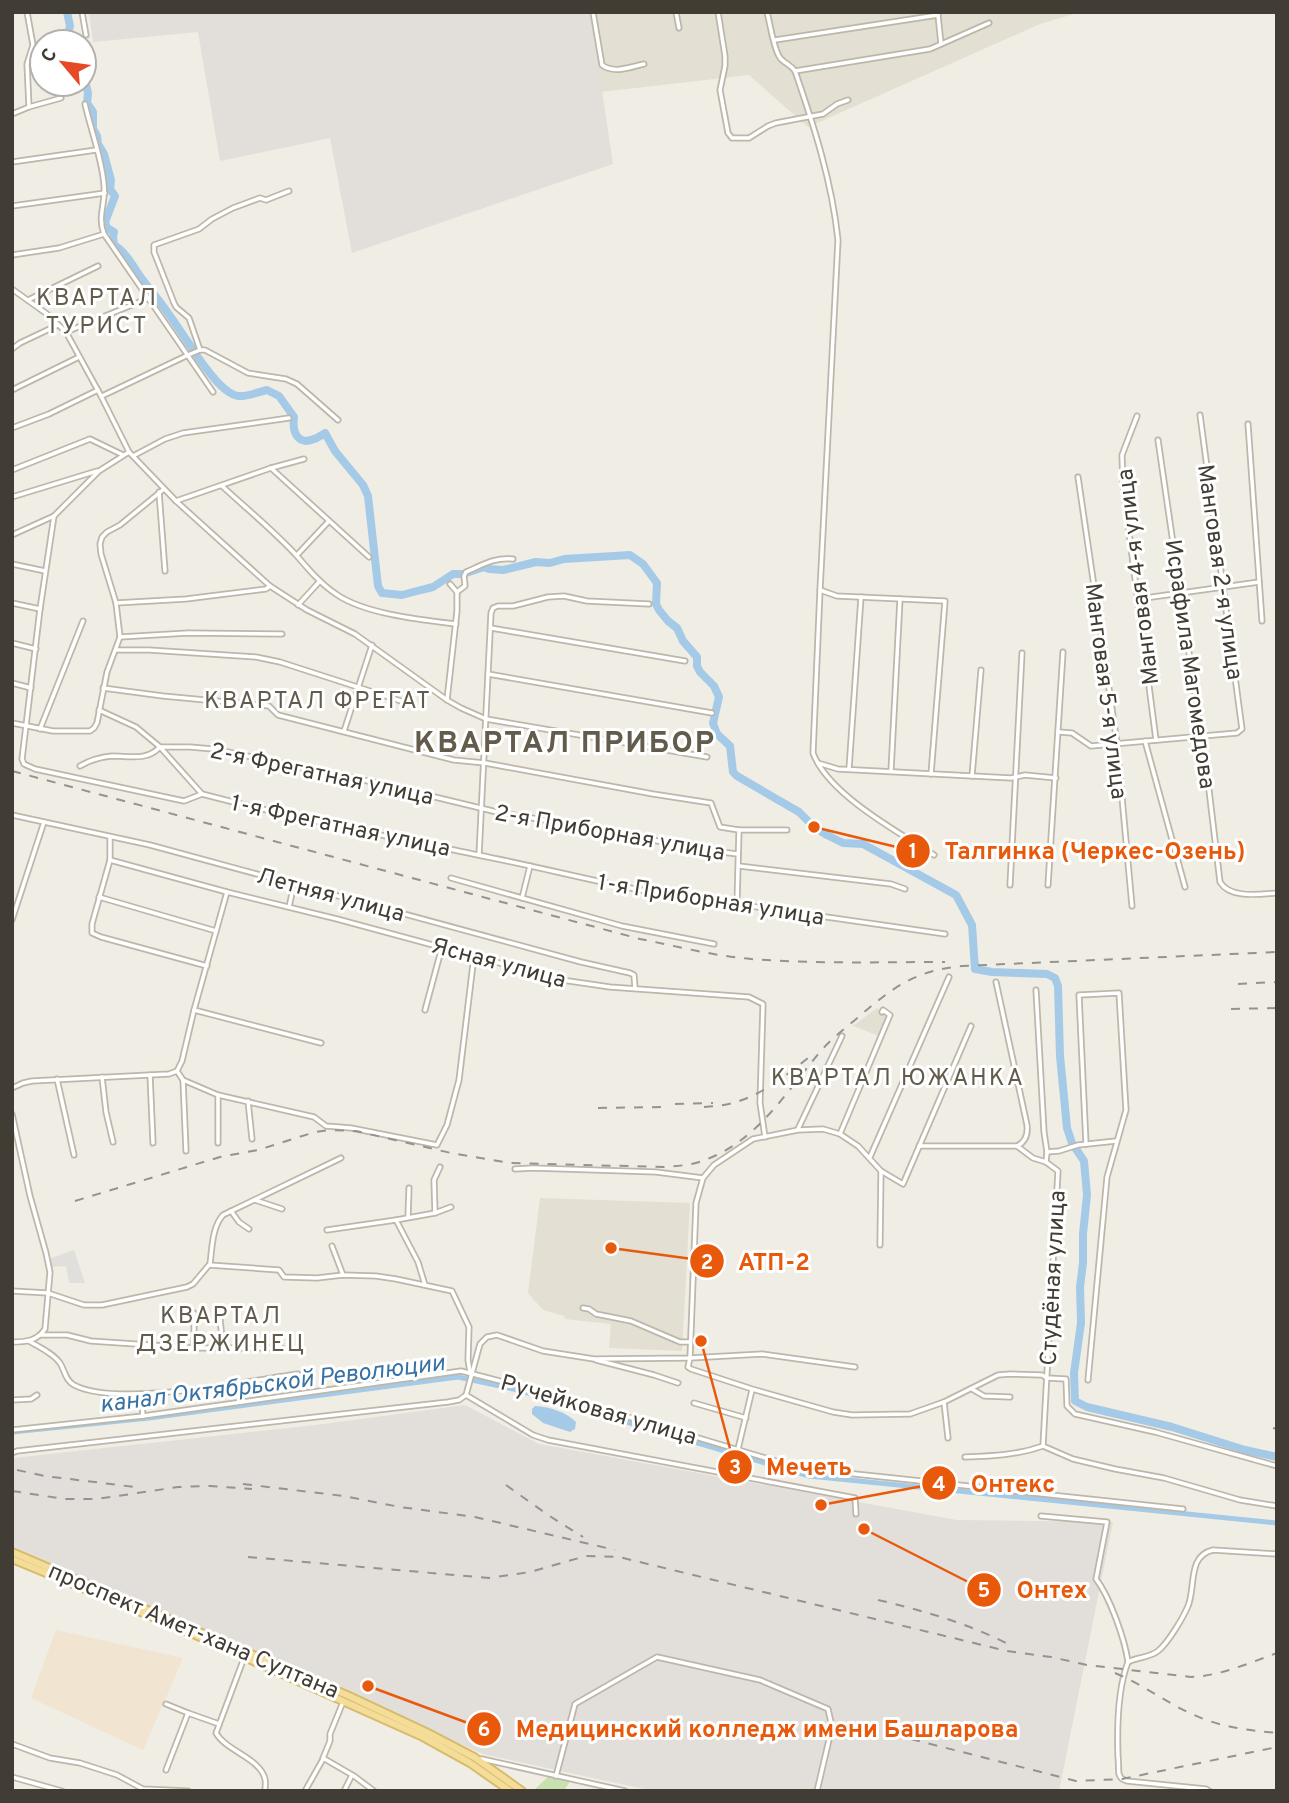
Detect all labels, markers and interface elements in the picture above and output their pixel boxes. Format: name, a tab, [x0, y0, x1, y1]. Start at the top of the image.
north arrow	[28, 28, 98, 98]
text: С	[36, 45, 63, 67]
district label: КВАРТАЛ ТУРИСТ	[36, 284, 158, 342]
street label: Манговая 2-я улица	[1189, 463, 1248, 682]
street label: Манговая 4-я улица	[1112, 467, 1167, 686]
street label: Исрафила Магомедова	[1157, 538, 1220, 791]
street label: Манговая 5-я улица	[1077, 582, 1132, 801]
district label: КВАРТАЛ ФРЕГАТ	[204, 687, 432, 717]
district label: КВАРТАЛ ПРИБОР	[414, 726, 716, 763]
street label: 2-я Фрегатная улица	[207, 738, 436, 813]
street label: 1-я Фрегатная улица	[228, 790, 453, 865]
street label: 2-я Приборная улица	[492, 800, 727, 869]
callout: Талгинка (Черкес-Озень)	[896, 828, 1260, 873]
text: Талгинка (Черкес-Озень)	[944, 838, 1246, 868]
text: 1	[909, 839, 917, 866]
street label: Летняя улица	[253, 863, 407, 930]
street label: 1-я Приборная улица	[595, 869, 826, 934]
street label: Ясная улица	[428, 932, 569, 996]
district label: КВАРТАЛ ЮЖАНКА	[771, 1064, 1025, 1094]
street label: Студёная улица	[1035, 1190, 1074, 1367]
callout: АТП-2	[689, 1239, 824, 1284]
text: АТП-2	[738, 1249, 810, 1279]
text: 2	[701, 1250, 713, 1277]
district label: КВАРТАЛ ДЗЕРЖИНЕЦ	[136, 1302, 306, 1360]
water label: канал Октябрьской Революции	[98, 1349, 447, 1421]
street label: Ручейковая улица	[497, 1370, 700, 1453]
callout: Мечеть	[717, 1444, 866, 1489]
text: Мечеть	[766, 1454, 852, 1484]
text: 3	[729, 1455, 741, 1482]
callout: Онтекс	[922, 1461, 1069, 1506]
text: Онтекс	[971, 1471, 1055, 1501]
text: 4	[932, 1472, 946, 1499]
street label: проспект Амет-хана Султана	[43, 1558, 343, 1707]
callout: Онтех	[967, 1567, 1101, 1612]
text: Онтех	[1016, 1577, 1088, 1607]
text: 5	[978, 1578, 990, 1605]
callout: Медицинский колледж имени Башларова	[467, 1706, 1032, 1751]
text: Медицинский колледж имени Башларова	[516, 1716, 1018, 1746]
text: 6	[478, 1717, 490, 1744]

